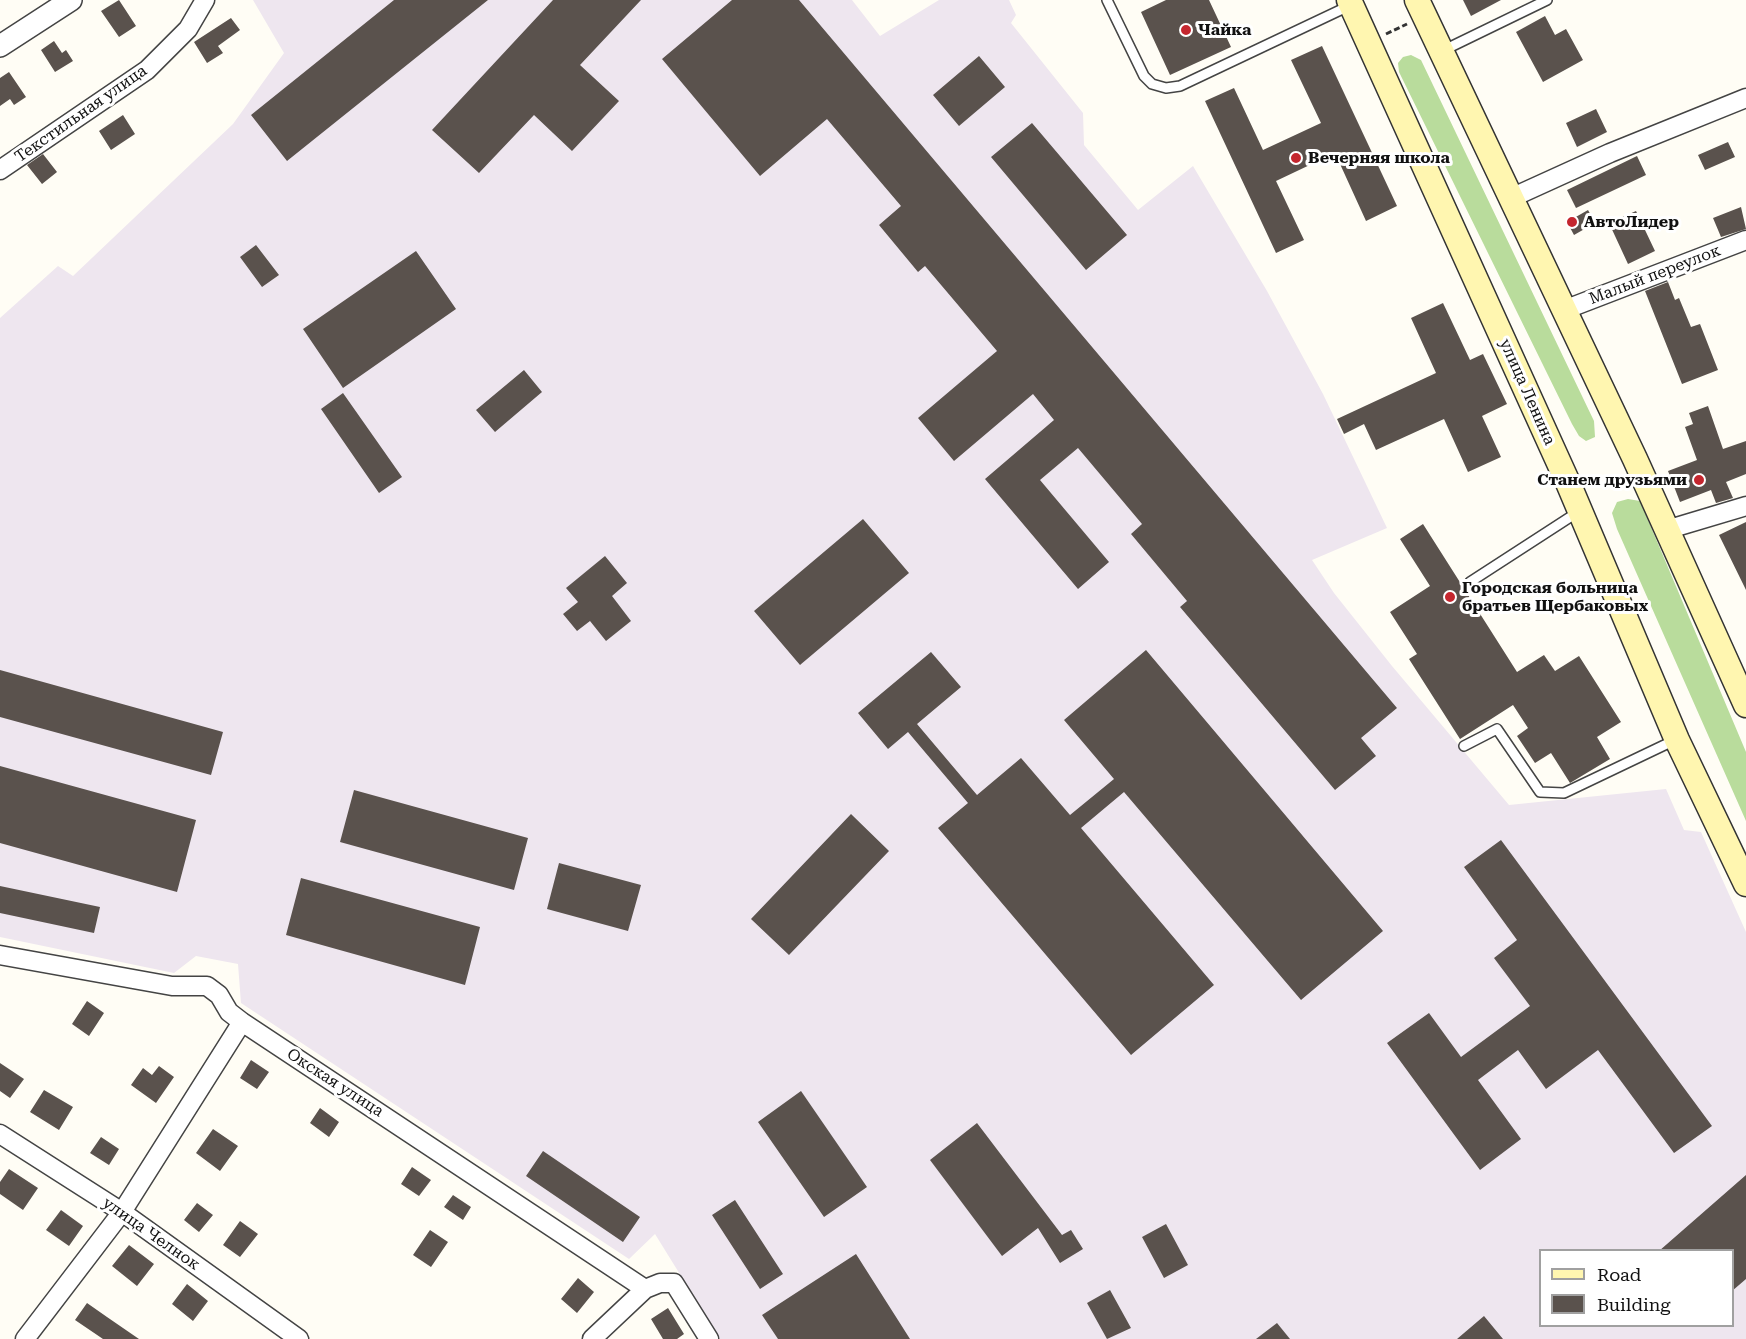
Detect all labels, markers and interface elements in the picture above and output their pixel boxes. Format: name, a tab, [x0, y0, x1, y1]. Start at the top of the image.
place label: Чайка	[1198, 20, 1251, 40]
marker: Чайка	[1179, 23, 1193, 37]
street label: Текстильная улица	[11, 61, 151, 167]
place label: Вечерняя школа	[1308, 148, 1450, 168]
marker: Вечерняя школа	[1289, 151, 1303, 165]
place label: АвтоЛидер	[1584, 212, 1679, 232]
marker: АвтоЛидер	[1565, 215, 1579, 229]
street label: Малый переулок	[1586, 241, 1724, 309]
street label: улица Ленина	[1495, 336, 1559, 448]
place label: Станем друзьями	[1537, 470, 1687, 490]
marker: Станем друзьями	[1692, 473, 1706, 487]
place label: Городская больница братьев Щербаковых	[1462, 578, 1648, 616]
marker: Городская больница братьев Щербаковых	[1443, 590, 1457, 604]
street label: Окская улица	[283, 1045, 387, 1121]
street label: улица Челнок	[99, 1193, 203, 1275]
legend	[1539, 1249, 1734, 1327]
text: Road	[1597, 1264, 1641, 1285]
text: Building	[1597, 1294, 1671, 1315]

